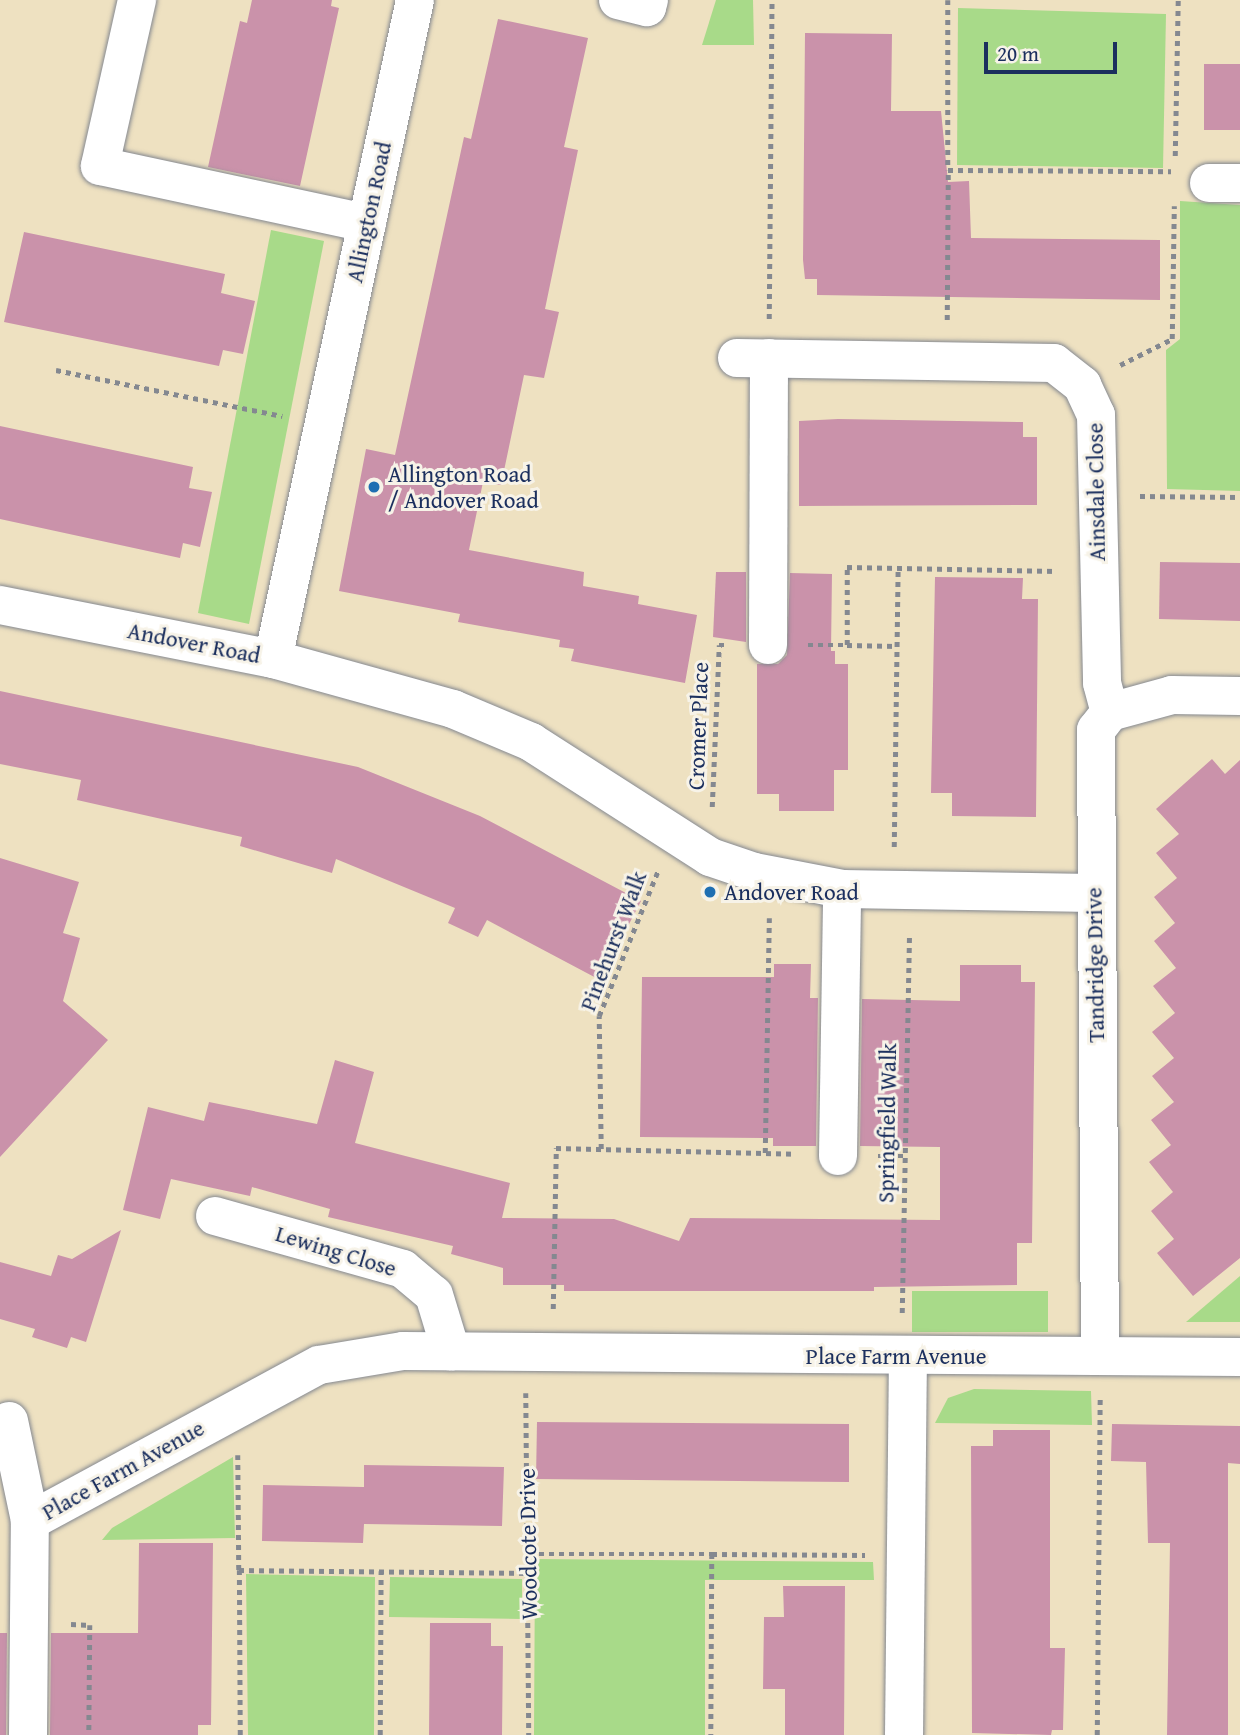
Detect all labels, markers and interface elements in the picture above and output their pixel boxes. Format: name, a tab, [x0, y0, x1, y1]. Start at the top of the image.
scale bar	[988, 28, 1121, 72]
text: 20 m	[997, 38, 1039, 69]
street label: Allington Road	[341, 139, 397, 285]
street label: Ainsdale Close	[1081, 423, 1111, 561]
place label: Allington Road / Andover Road	[388, 460, 539, 514]
marker: Allington Road / Andover Road	[366, 479, 382, 495]
street label: Andover Road	[125, 617, 263, 669]
street label: Cromer Place	[682, 661, 714, 791]
street label: Pinehurst Walk	[574, 867, 652, 1015]
place label: Andover Road	[724, 878, 859, 906]
marker: Andover Road	[702, 884, 718, 900]
street label: Tandridge Drive	[1080, 887, 1110, 1043]
street label: Springfield Walk	[872, 1043, 902, 1203]
street label: Lewing Close	[272, 1220, 400, 1282]
street label: Place Farm Avenue	[806, 1342, 986, 1370]
street label: Place Farm Avenue	[37, 1414, 209, 1526]
street label: Woodcote Drive	[513, 1468, 543, 1620]

